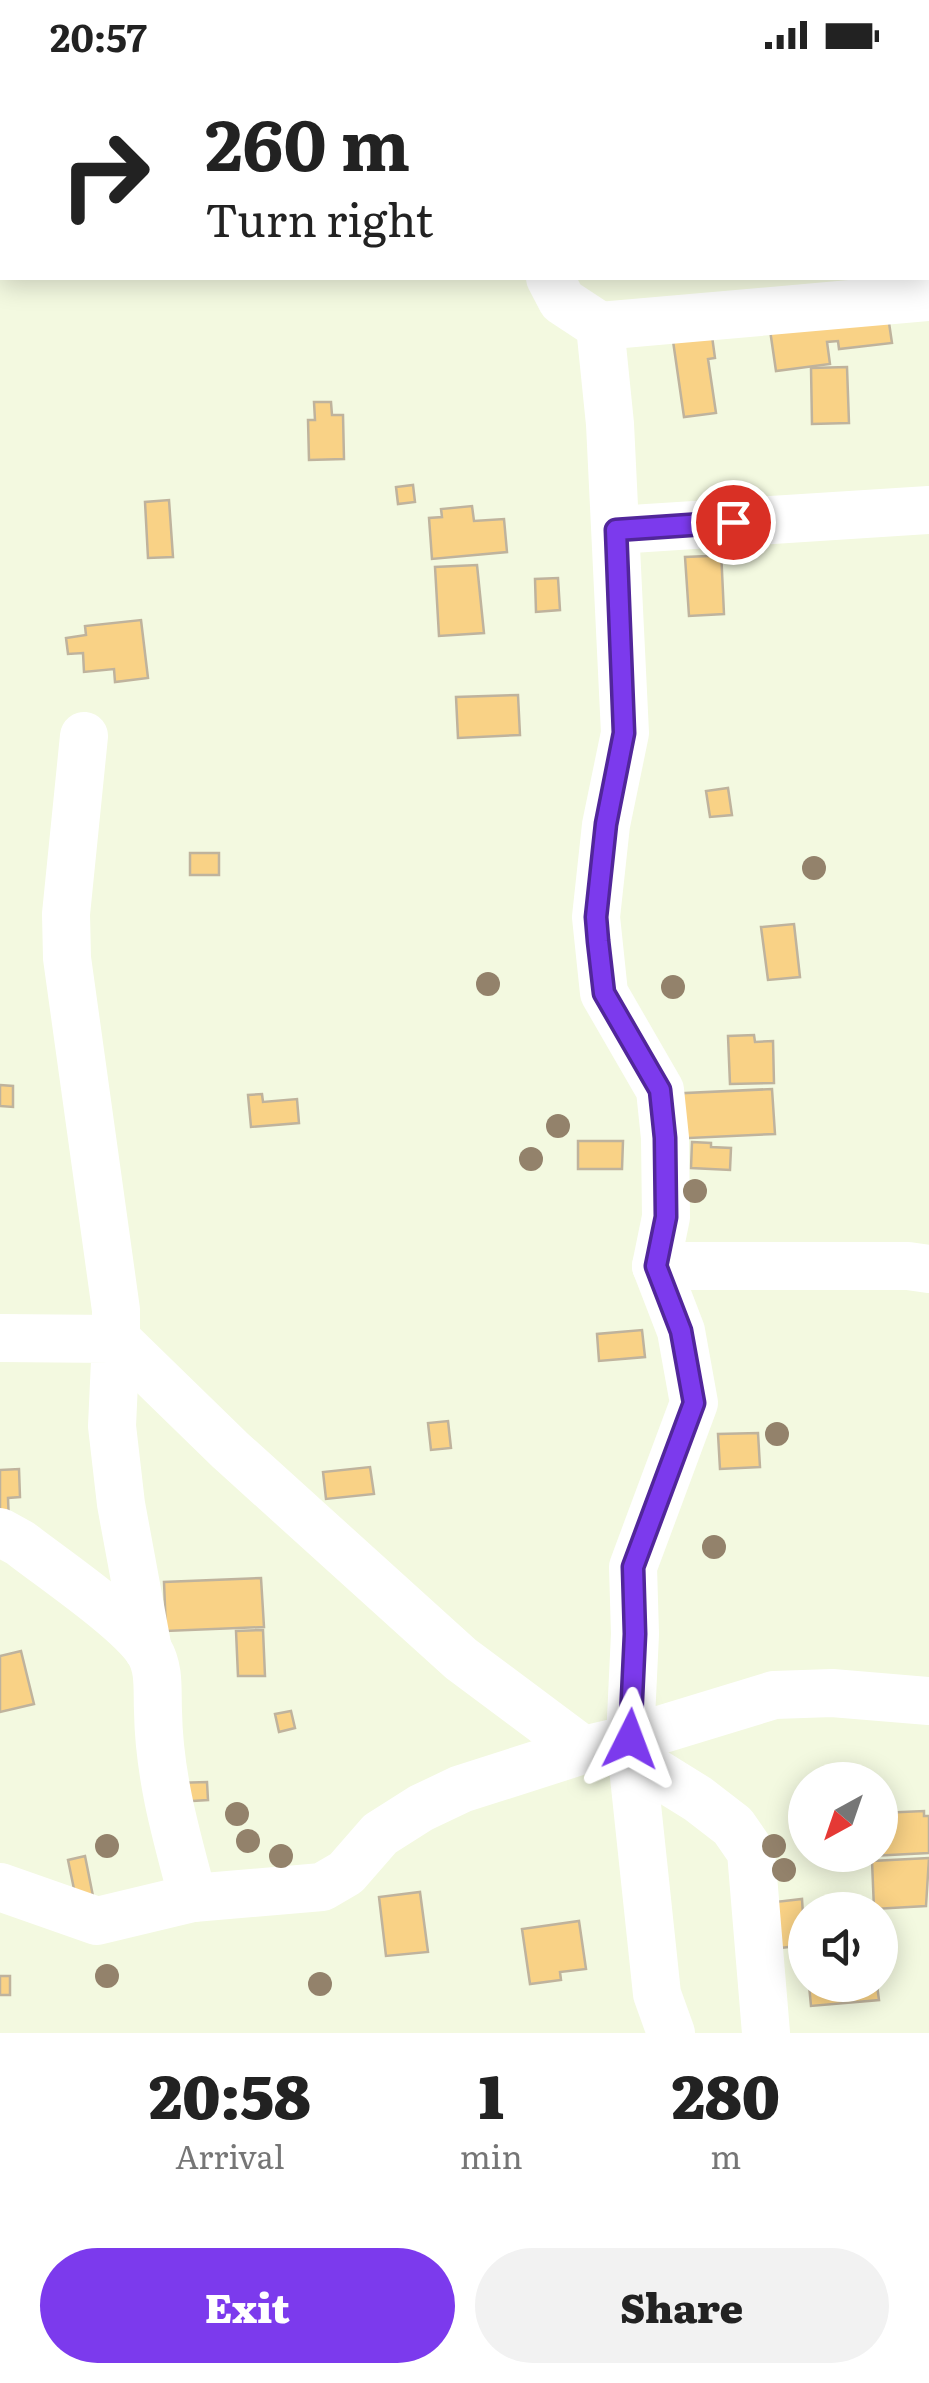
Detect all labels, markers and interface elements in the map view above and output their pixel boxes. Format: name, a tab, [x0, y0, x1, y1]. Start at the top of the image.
text: 20:57	[50, 7, 147, 64]
text: 260 m	[205, 89, 410, 193]
icon: right	[40, 110, 170, 240]
text: Turn right	[205, 184, 433, 251]
pin	[691, 480, 776, 565]
icon: arrive	[706, 495, 761, 550]
position arrow	[578, 1687, 682, 1791]
north arrow	[788, 1762, 898, 1872]
map controls	[788, 1762, 898, 2002]
button: sound	[788, 1892, 898, 2002]
text: 20:58	[149, 2048, 311, 2137]
text: 1	[479, 2048, 504, 2137]
text: 280	[672, 2048, 780, 2137]
text: Arrival	[175, 2131, 285, 2179]
text: min	[460, 2131, 523, 2179]
text: m	[710, 2131, 741, 2179]
button: Exit	[40, 2248, 455, 2363]
button: Share	[475, 2248, 889, 2363]

